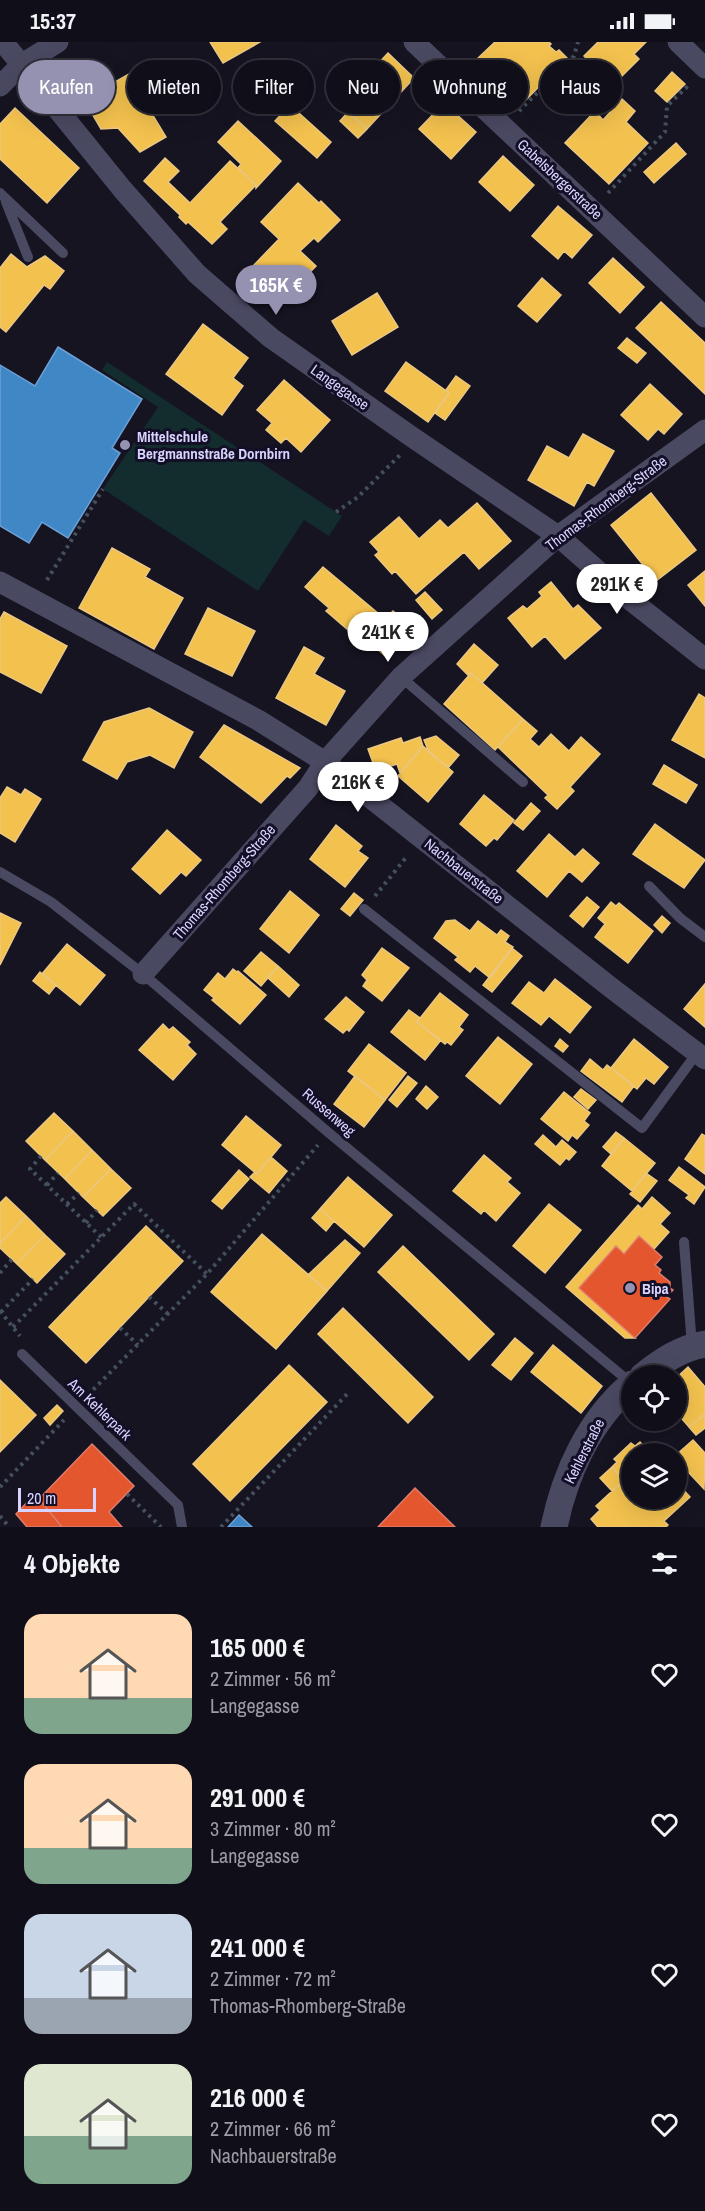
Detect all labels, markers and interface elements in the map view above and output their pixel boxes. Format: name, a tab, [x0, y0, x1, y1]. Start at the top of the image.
text: 15:37	[30, 6, 76, 36]
chip: Kaufen	[18, 60, 115, 114]
chip: Mieten	[127, 60, 221, 114]
chip: Filter	[233, 60, 314, 114]
chip: Neu	[326, 60, 400, 114]
chip: Wohnung	[412, 60, 528, 114]
chip: Haus	[540, 60, 622, 114]
street label: Gabelsbergerstraße	[513, 134, 607, 224]
pin: 165K €	[227, 265, 325, 316]
text: 165K €	[250, 271, 302, 298]
street label: Langegasse	[307, 359, 374, 415]
place label: Mittelschule Bergmannstraße Dornbirn	[137, 426, 290, 464]
marker: Mittelschule Bergmannstraße Dornbirn	[118, 438, 132, 452]
street label: Thomas-Rhomberg-Straße	[541, 450, 671, 556]
pin: 291K €	[568, 564, 666, 615]
text: 291K €	[591, 570, 643, 597]
pin: 241K €	[339, 612, 437, 663]
text: 241K €	[362, 618, 414, 645]
pin: 216K €	[309, 762, 407, 813]
text: 216K €	[332, 768, 384, 795]
street label: Thomas-Rhomberg-Straße	[168, 820, 280, 944]
street label: Nachbauerstraße	[420, 833, 508, 909]
street label: Russenweg	[298, 1083, 360, 1141]
place label: Bipa	[642, 1278, 669, 1299]
marker: Bipa	[623, 1281, 637, 1295]
map controls	[621, 1365, 687, 1509]
button: locate	[621, 1365, 687, 1431]
street label: Am Kehlerpark	[63, 1372, 137, 1445]
street label: Kehlerstraße	[559, 1415, 609, 1487]
button: layers	[621, 1443, 687, 1509]
scale bar	[18, 1485, 96, 1512]
text: 20 m	[27, 1487, 56, 1509]
text: 4 Objekte	[24, 1546, 120, 1581]
icon: filters	[648, 1547, 681, 1580]
text: 165 000 €	[210, 1630, 305, 1665]
icon: home	[72, 1638, 144, 1710]
icon: heart	[648, 1658, 681, 1691]
text: 2 Zimmer · 56 m²	[210, 1665, 336, 1692]
text: Langegasse	[210, 1692, 299, 1719]
text: 291 000 €	[210, 1780, 305, 1815]
icon: home	[72, 1788, 144, 1860]
icon: heart	[648, 1808, 681, 1841]
text: 3 Zimmer · 80 m²	[210, 1815, 336, 1842]
text: Langegasse	[210, 1842, 299, 1869]
text: 241 000 €	[210, 1930, 305, 1965]
icon: home	[72, 1938, 144, 2010]
icon: heart	[648, 1958, 681, 1991]
text: 2 Zimmer · 72 m²	[210, 1965, 336, 1992]
text: Thomas-Rhomberg-Straße	[210, 1992, 406, 2019]
text: 216 000 €	[210, 2080, 305, 2115]
icon: home	[72, 2088, 144, 2160]
icon: heart	[648, 2108, 681, 2141]
text: 2 Zimmer · 66 m²	[210, 2115, 336, 2142]
text: Nachbauerstraße	[210, 2142, 337, 2169]

